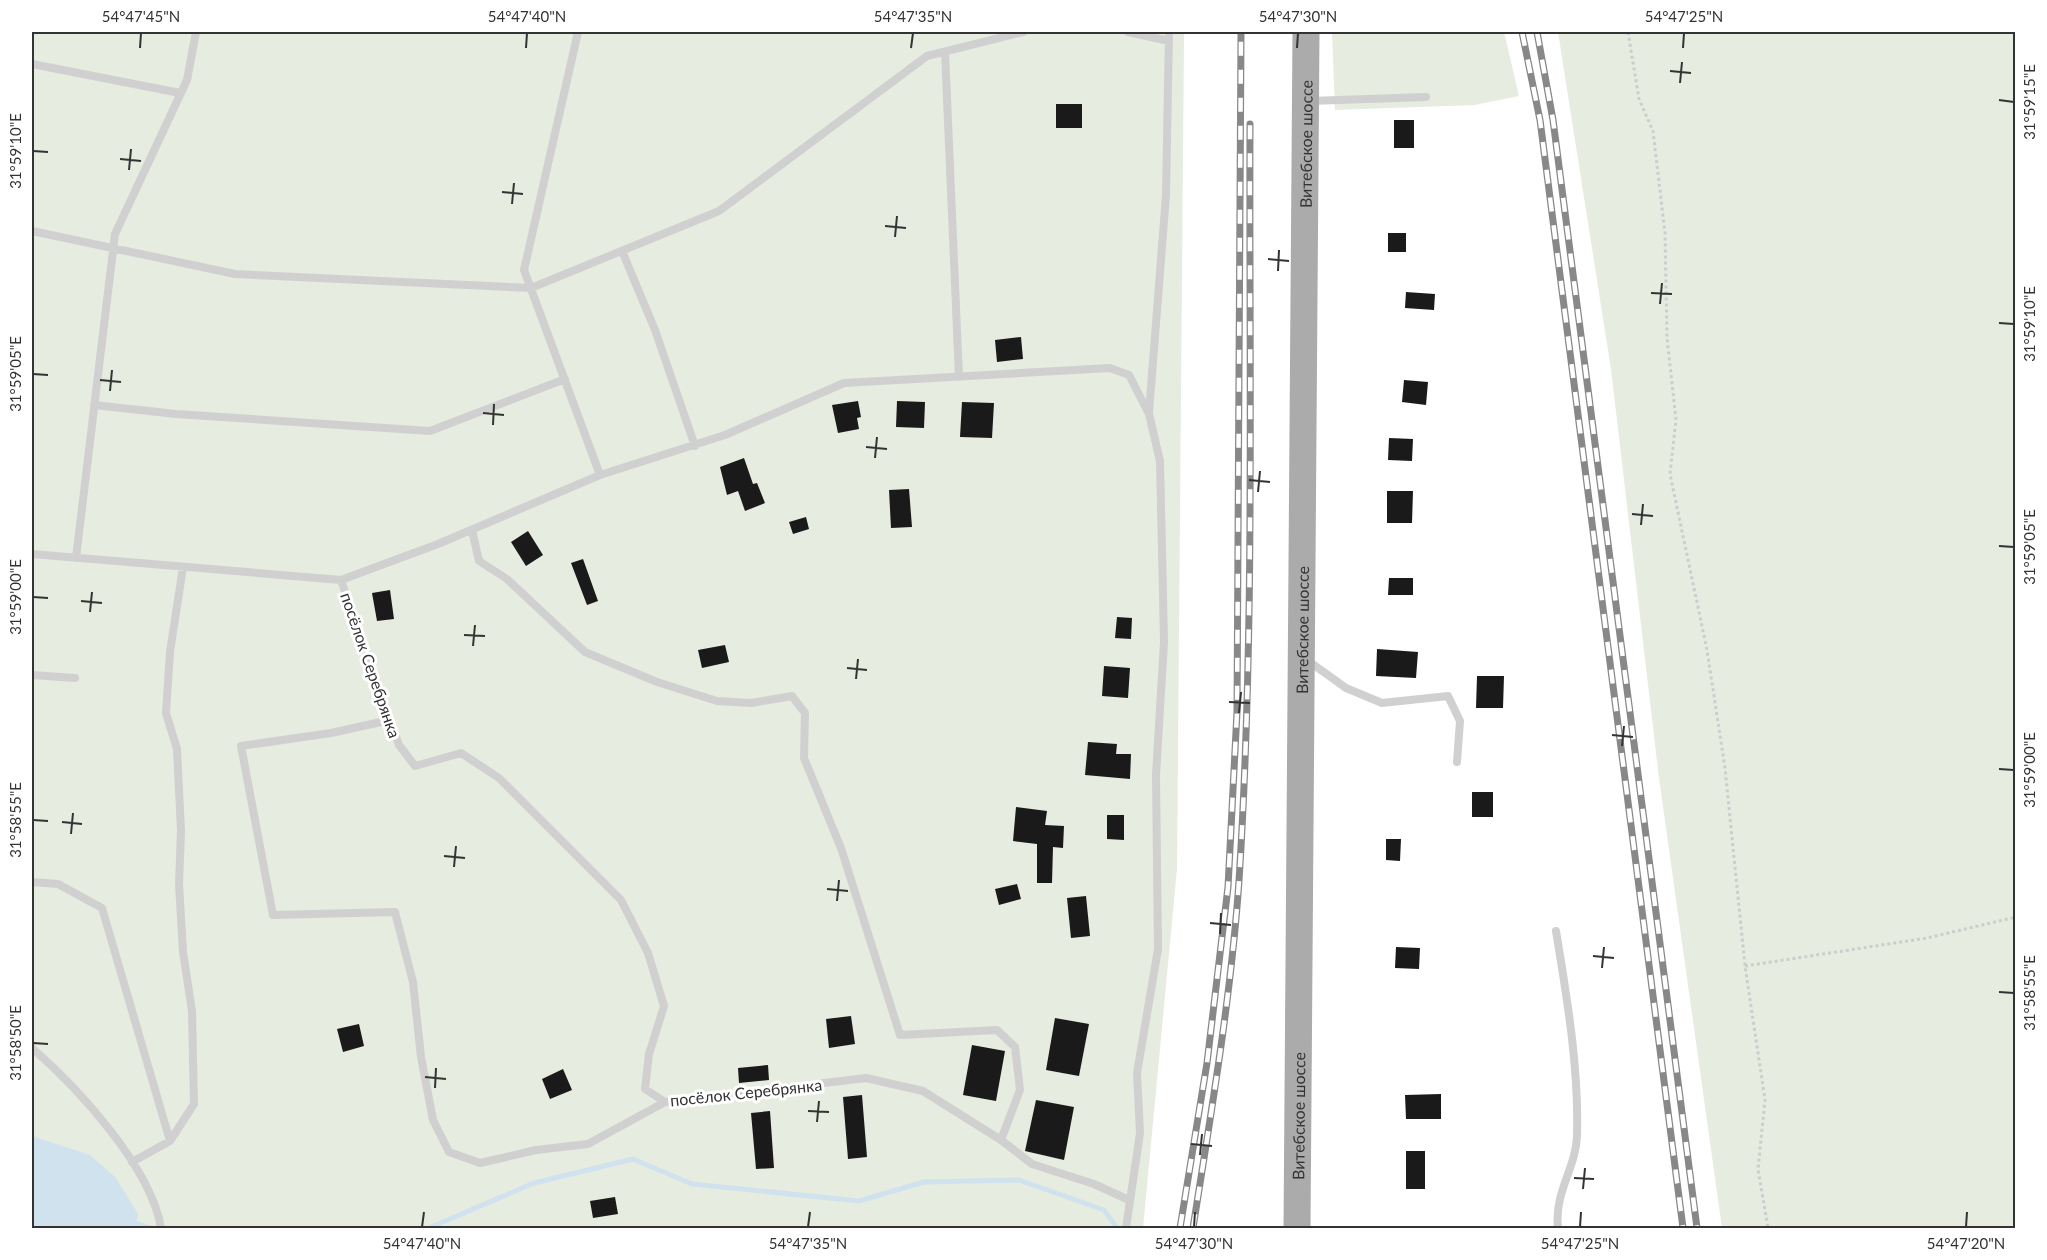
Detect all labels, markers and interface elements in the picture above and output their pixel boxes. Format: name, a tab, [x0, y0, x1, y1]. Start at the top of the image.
text: 54°47'45"N	[102, 7, 180, 25]
text: 54°47'40"N	[488, 7, 566, 25]
text: 54°47'35"N	[874, 7, 952, 25]
text: 54°47'30"N	[1259, 7, 1337, 25]
text: 54°47'25"N	[1645, 7, 1723, 25]
text: 31°59'15"E	[2020, 64, 2038, 140]
street label: Витебское шоссе	[1295, 80, 1315, 208]
text: 31°59'10"E	[6, 113, 24, 189]
text: 31°59'10"E	[2020, 286, 2038, 362]
text: 31°59'05"E	[6, 336, 24, 412]
text: 31°59'05"E	[2020, 509, 2038, 585]
text: 31°59'00"E	[6, 559, 24, 635]
street label: Витебское шоссе	[1292, 566, 1311, 694]
street label: посёлок Серебрянка	[337, 590, 405, 740]
text: 31°59'00"E	[2020, 732, 2038, 808]
text: 31°58'55"E	[6, 782, 24, 858]
text: 31°58'55"E	[2020, 955, 2038, 1031]
text: 31°58'50"E	[6, 1005, 24, 1081]
street label: Витебское шоссе	[1288, 1052, 1308, 1180]
street label: посёлок Серебрянка	[669, 1075, 823, 1109]
text: 54°47'40"N	[383, 1234, 461, 1252]
text: 54°47'35"N	[769, 1234, 847, 1252]
text: 54°47'30"N	[1155, 1234, 1233, 1252]
text: 54°47'25"N	[1541, 1234, 1619, 1252]
text: 54°47'20"N	[1927, 1234, 2005, 1252]

